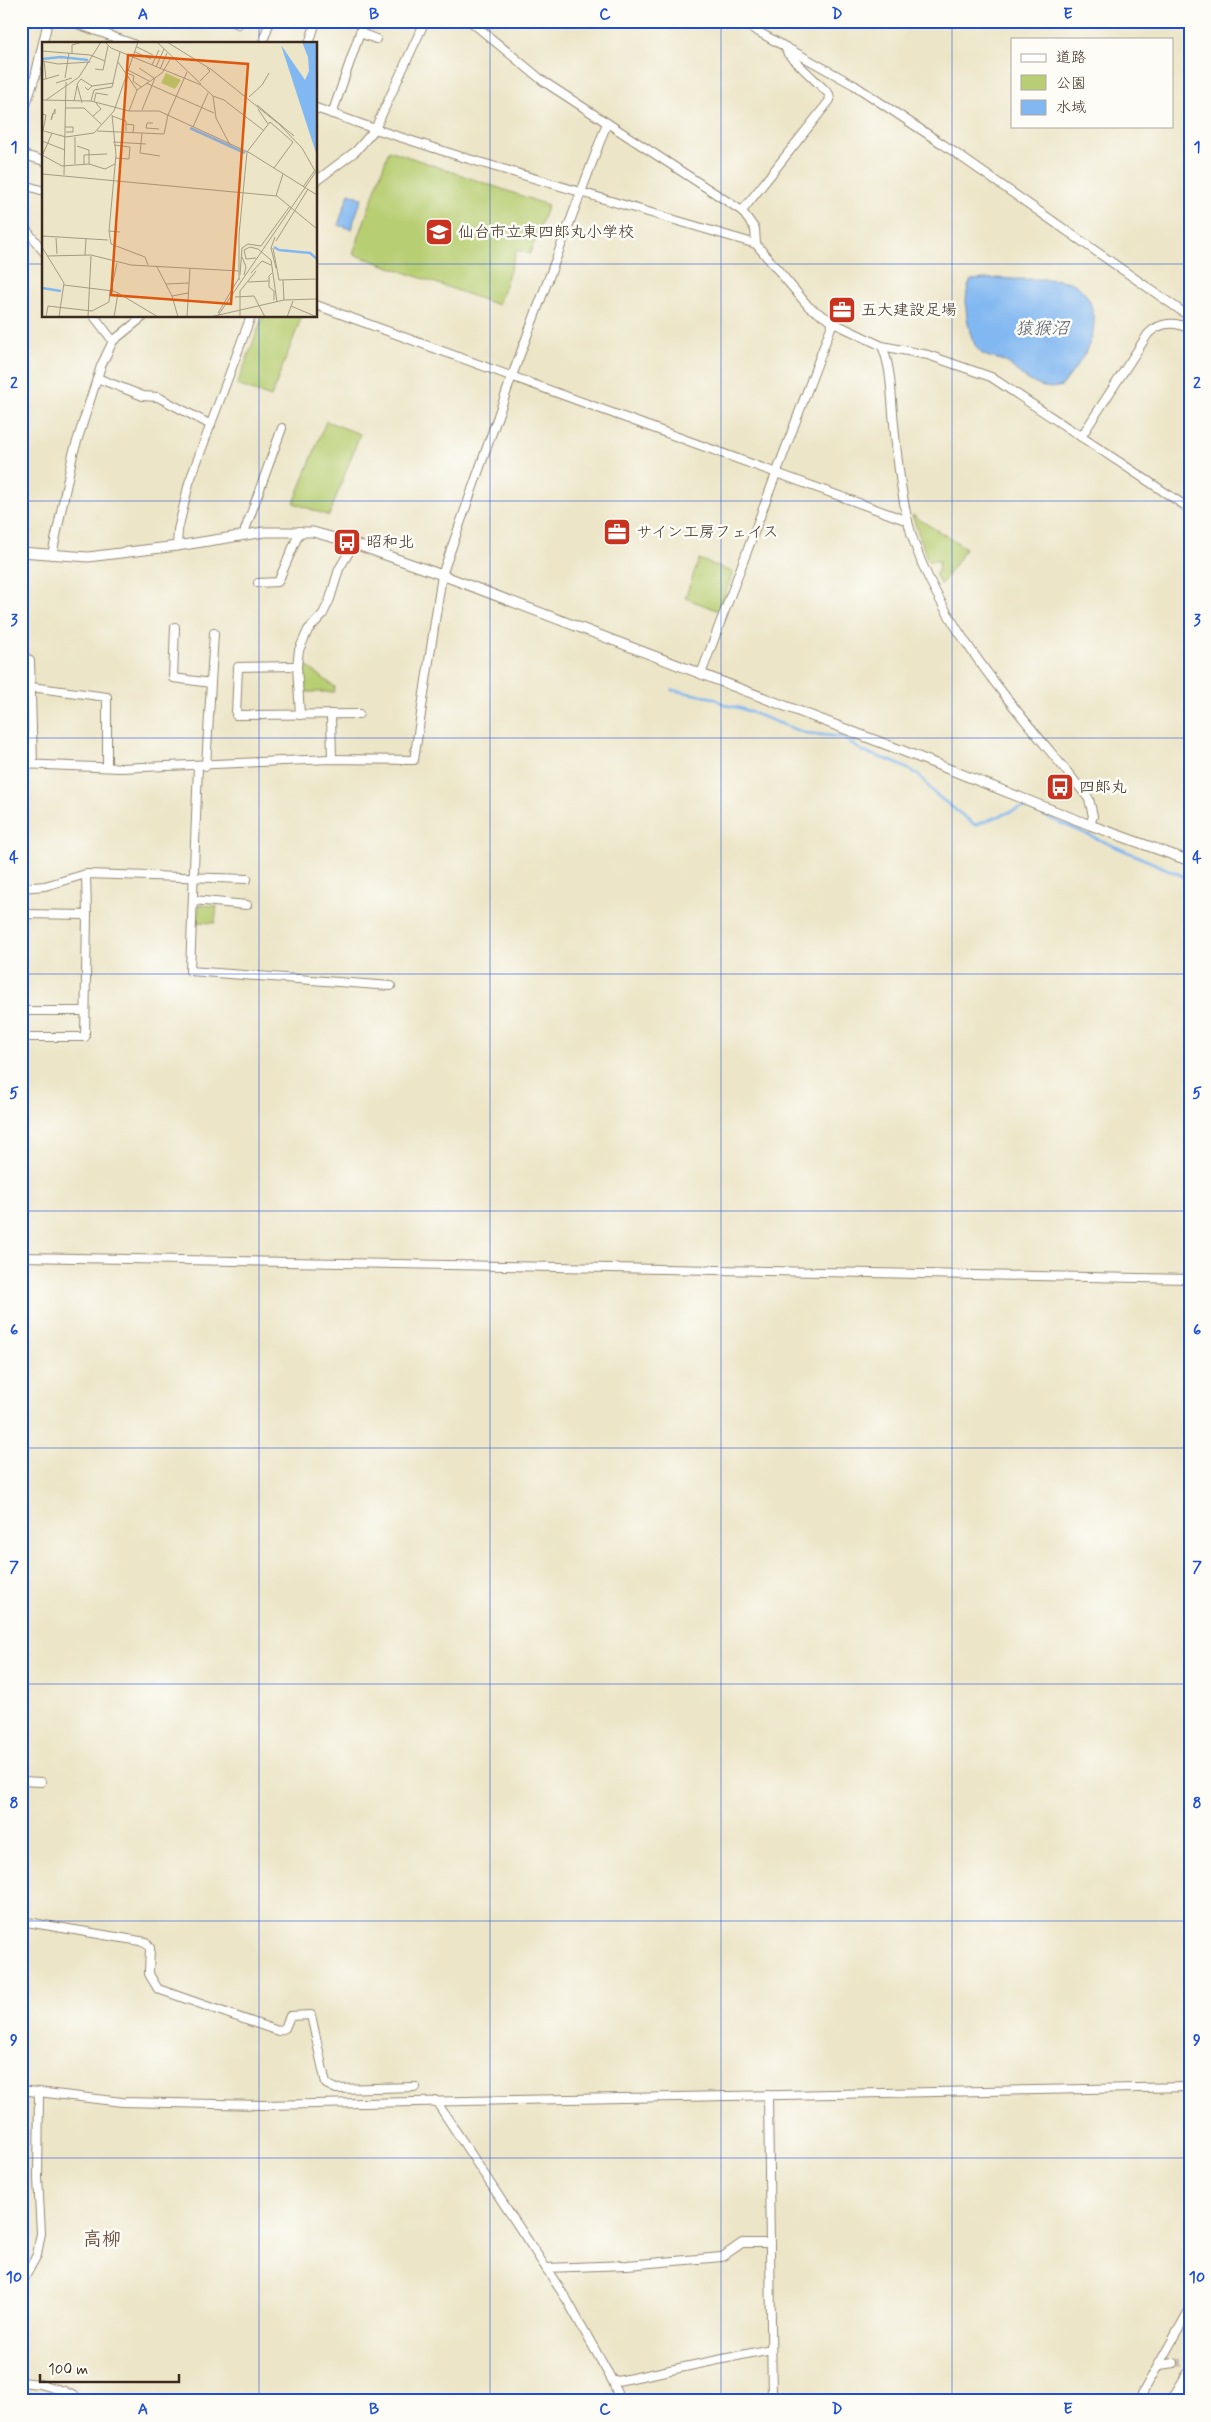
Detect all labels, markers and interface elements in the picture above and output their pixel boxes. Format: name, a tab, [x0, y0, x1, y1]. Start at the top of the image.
text: A	[138, 4, 148, 25]
text: B	[369, 4, 379, 25]
text: C	[599, 4, 611, 25]
text: D	[831, 4, 843, 25]
text: E	[1063, 4, 1073, 25]
legend	[1011, 38, 1174, 128]
inset map	[42, 42, 318, 318]
text: 道路	[1056, 48, 1086, 68]
text: 公園	[1056, 74, 1086, 94]
text: 水域	[1056, 98, 1086, 118]
text: 1	[10, 137, 18, 158]
text: 1	[1193, 137, 1201, 158]
school or university icon: 仙台市立東四郎丸小学校	[424, 217, 454, 247]
place label: 仙台市立東四郎丸小学校	[458, 222, 634, 243]
office icon: 五大建設足場	[827, 295, 857, 325]
place label: 五大建設足場	[861, 300, 957, 321]
water label: 猿猴沼	[1015, 317, 1071, 341]
text: 2	[10, 373, 18, 394]
text: 2	[1193, 373, 1201, 394]
office icon: サイン工房フェイス	[602, 517, 632, 547]
place label: サイン工房フェイス	[636, 522, 778, 543]
bus stop icon: 昭和北	[332, 527, 362, 557]
place label: 昭和北	[366, 532, 414, 553]
text: 3	[10, 610, 18, 631]
text: 3	[1193, 610, 1201, 631]
bus stop icon: 四郎丸	[1045, 772, 1075, 802]
place label: 四郎丸	[1079, 777, 1127, 798]
text: 4	[9, 847, 19, 868]
text: 4	[1192, 847, 1202, 868]
text: 5	[9, 1083, 19, 1104]
text: 5	[1192, 1083, 1202, 1104]
text: 6	[10, 1320, 18, 1341]
text: 6	[1193, 1320, 1201, 1341]
text: 7	[9, 1557, 19, 1578]
text: 7	[1192, 1557, 1202, 1578]
text: 8	[9, 1793, 19, 1814]
text: 8	[1192, 1793, 1202, 1814]
text: 9	[10, 2030, 18, 2051]
text: 9	[1193, 2030, 1201, 2051]
district label: 高柳	[83, 2227, 121, 2252]
text: 10	[6, 2267, 22, 2288]
text: 10	[1189, 2267, 1205, 2288]
scale bar	[40, 2352, 179, 2384]
text: 100 m	[48, 2360, 88, 2380]
text: A	[138, 2399, 148, 2420]
text: B	[369, 2399, 379, 2420]
text: C	[599, 2399, 611, 2420]
text: D	[831, 2399, 843, 2420]
text: E	[1063, 2399, 1073, 2420]

